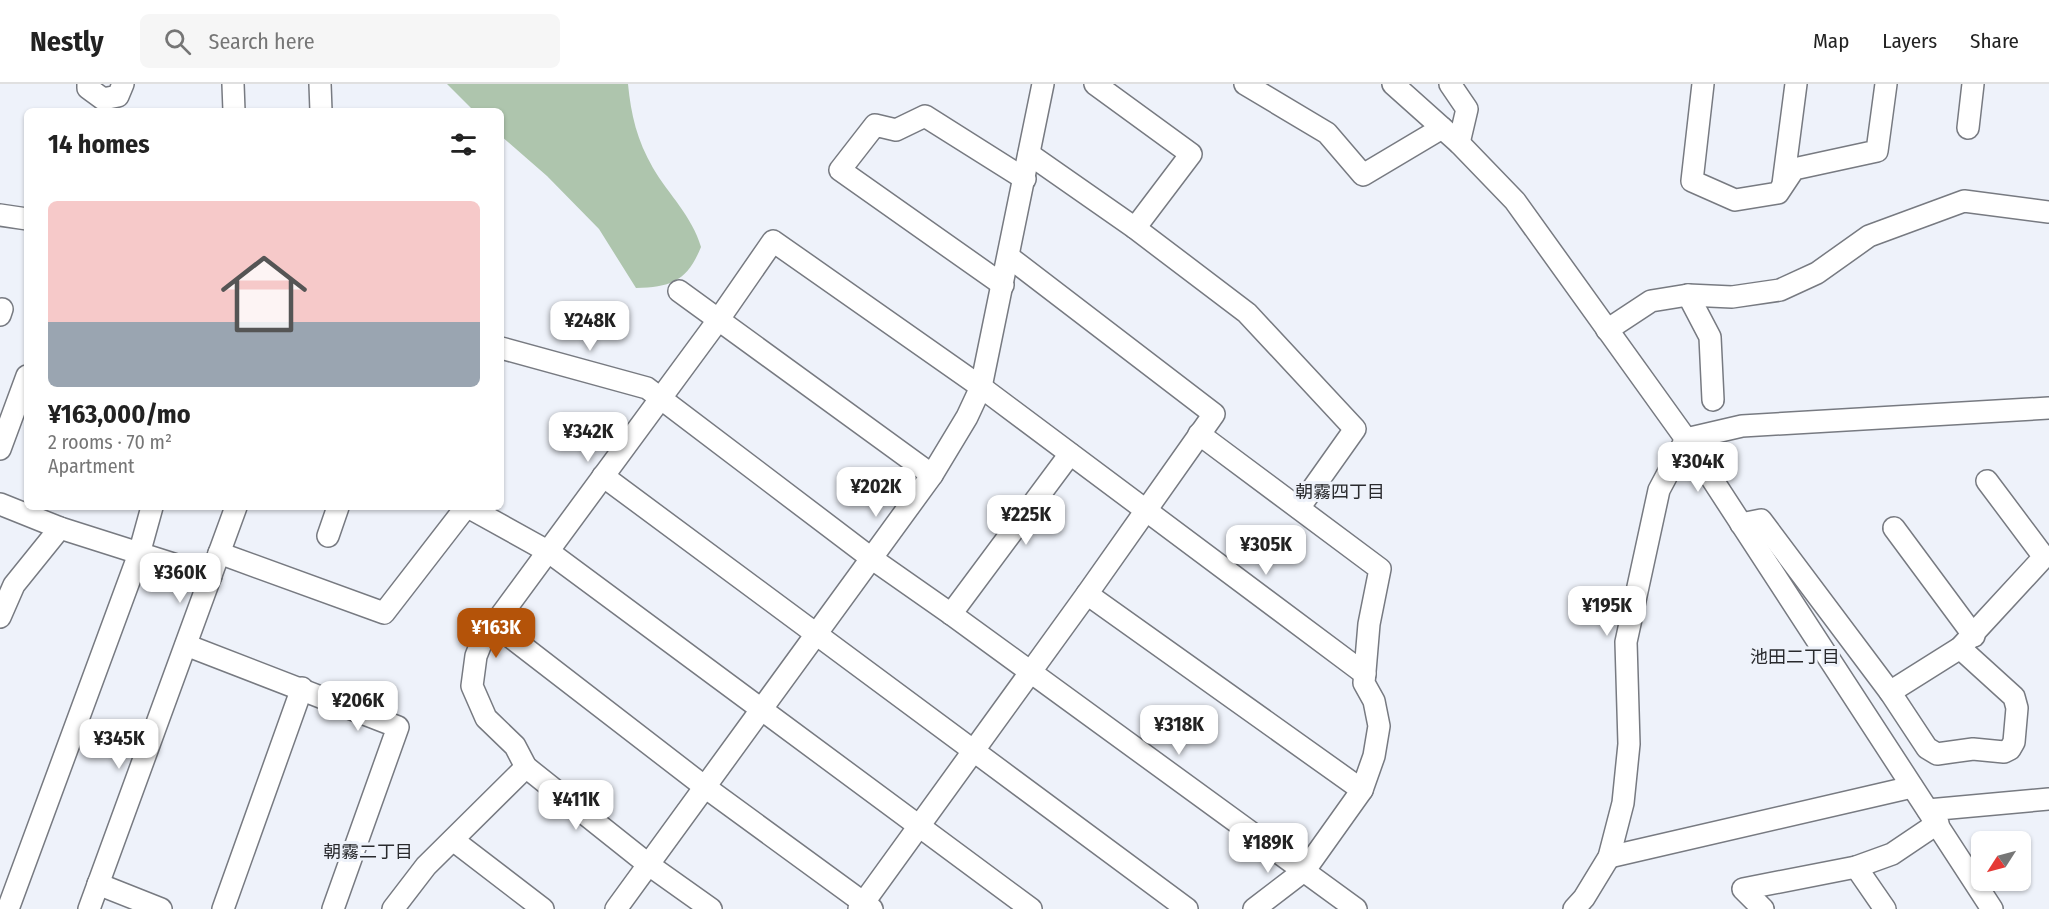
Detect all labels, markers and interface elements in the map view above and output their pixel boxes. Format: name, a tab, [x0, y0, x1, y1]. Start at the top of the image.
search box	[140, 14, 560, 68]
text: Nestly	[30, 25, 104, 58]
icon: search	[161, 25, 194, 58]
text: Search here	[209, 28, 315, 55]
text: Map	[1813, 28, 1849, 54]
text: Layers	[1882, 28, 1937, 54]
text: Share	[1970, 28, 2019, 54]
icon: filters	[447, 128, 480, 161]
text: 14 homes	[48, 129, 150, 160]
icon: home	[210, 240, 318, 348]
pin: ¥248K	[548, 301, 632, 352]
text: ¥248K	[564, 308, 616, 332]
text: ¥163,000/mo	[48, 399, 191, 430]
pin: ¥342K	[546, 412, 630, 463]
text: ¥342K	[563, 419, 613, 443]
text: 2 rooms · 70 m²	[48, 430, 172, 454]
pin: ¥304K	[1656, 442, 1740, 493]
text: ¥304K	[1672, 449, 1724, 473]
text: Apartment	[48, 454, 135, 478]
pin: ¥202K	[834, 467, 918, 518]
text: ¥202K	[851, 474, 901, 498]
district label: 朝霧四丁目	[1295, 481, 1385, 503]
pin: ¥225K	[984, 495, 1068, 546]
text: ¥225K	[1001, 502, 1051, 526]
pin: ¥305K	[1224, 525, 1308, 576]
text: ¥305K	[1240, 532, 1292, 556]
pin: ¥360K	[138, 553, 222, 604]
text: ¥360K	[154, 560, 206, 584]
pin: ¥195K	[1565, 586, 1649, 637]
text: ¥195K	[1582, 593, 1632, 617]
pin: ¥163K	[454, 608, 538, 659]
text: ¥163K	[471, 615, 521, 639]
district label: 池田二丁目	[1750, 646, 1840, 668]
pin: ¥206K	[316, 681, 400, 732]
text: ¥206K	[332, 688, 384, 712]
pin: ¥318K	[1137, 705, 1221, 756]
text: ¥318K	[1154, 712, 1204, 736]
pin: ¥345K	[77, 719, 161, 770]
text: ¥345K	[93, 726, 145, 750]
pin: ¥411K	[534, 780, 618, 831]
text: ¥411K	[552, 787, 600, 811]
pin: ¥189K	[1226, 823, 1310, 874]
text: ¥189K	[1243, 830, 1293, 854]
north arrow	[1971, 831, 2031, 891]
map controls	[1971, 831, 2031, 891]
district label: 朝霧二丁目	[323, 841, 413, 863]

